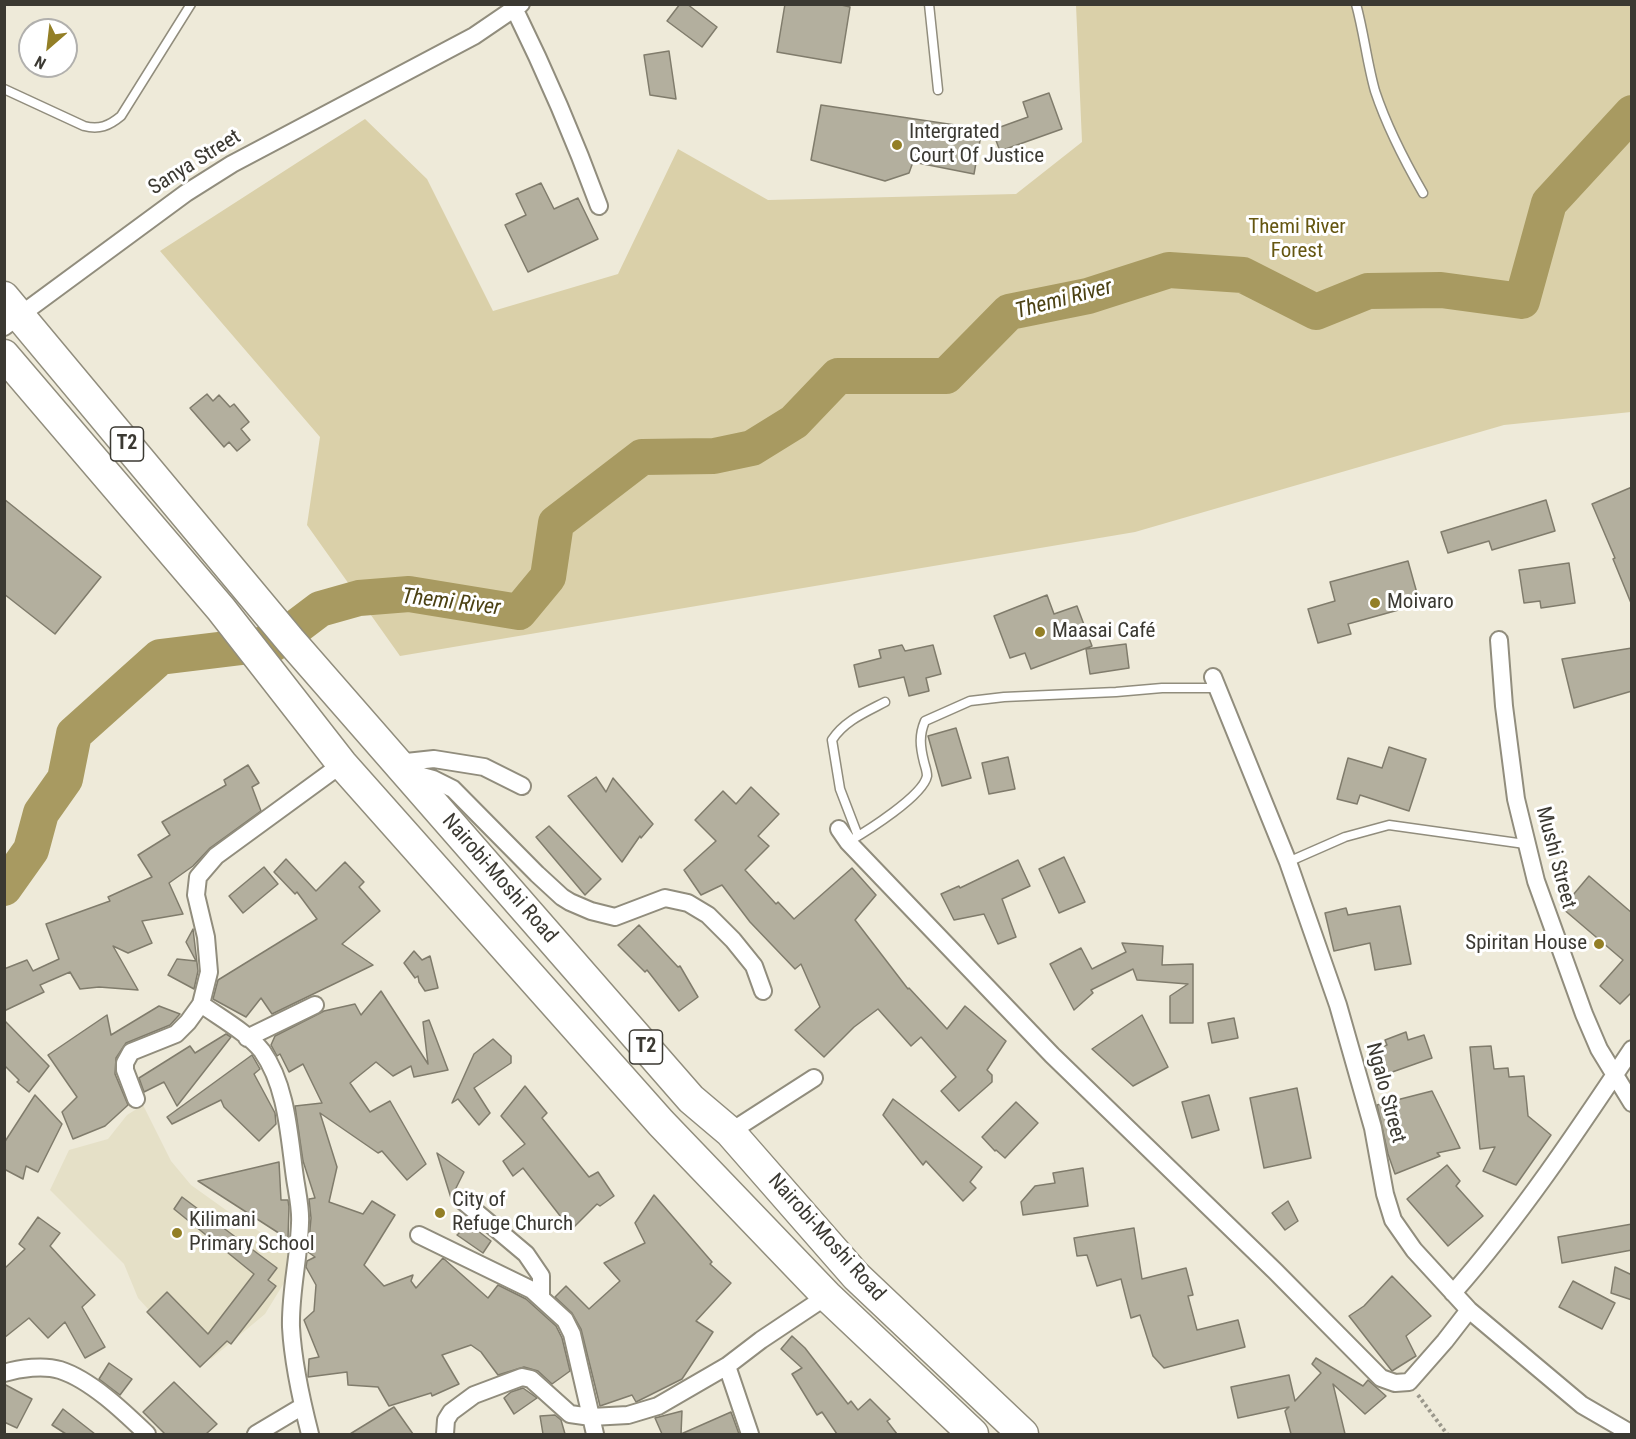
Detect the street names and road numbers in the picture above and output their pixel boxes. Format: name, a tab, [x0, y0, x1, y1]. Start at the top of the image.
street label: Sanya Street	[144, 125, 246, 201]
road number: T2	[110, 427, 144, 461]
street label: Mushi Street	[1529, 804, 1581, 912]
street label: Nairobi-Moshi Road	[436, 809, 562, 949]
road number: T2	[630, 1030, 662, 1064]
street label: Ngalo Street	[1360, 1040, 1410, 1146]
street label: Nairobi-Moshi Road	[762, 1169, 890, 1307]

